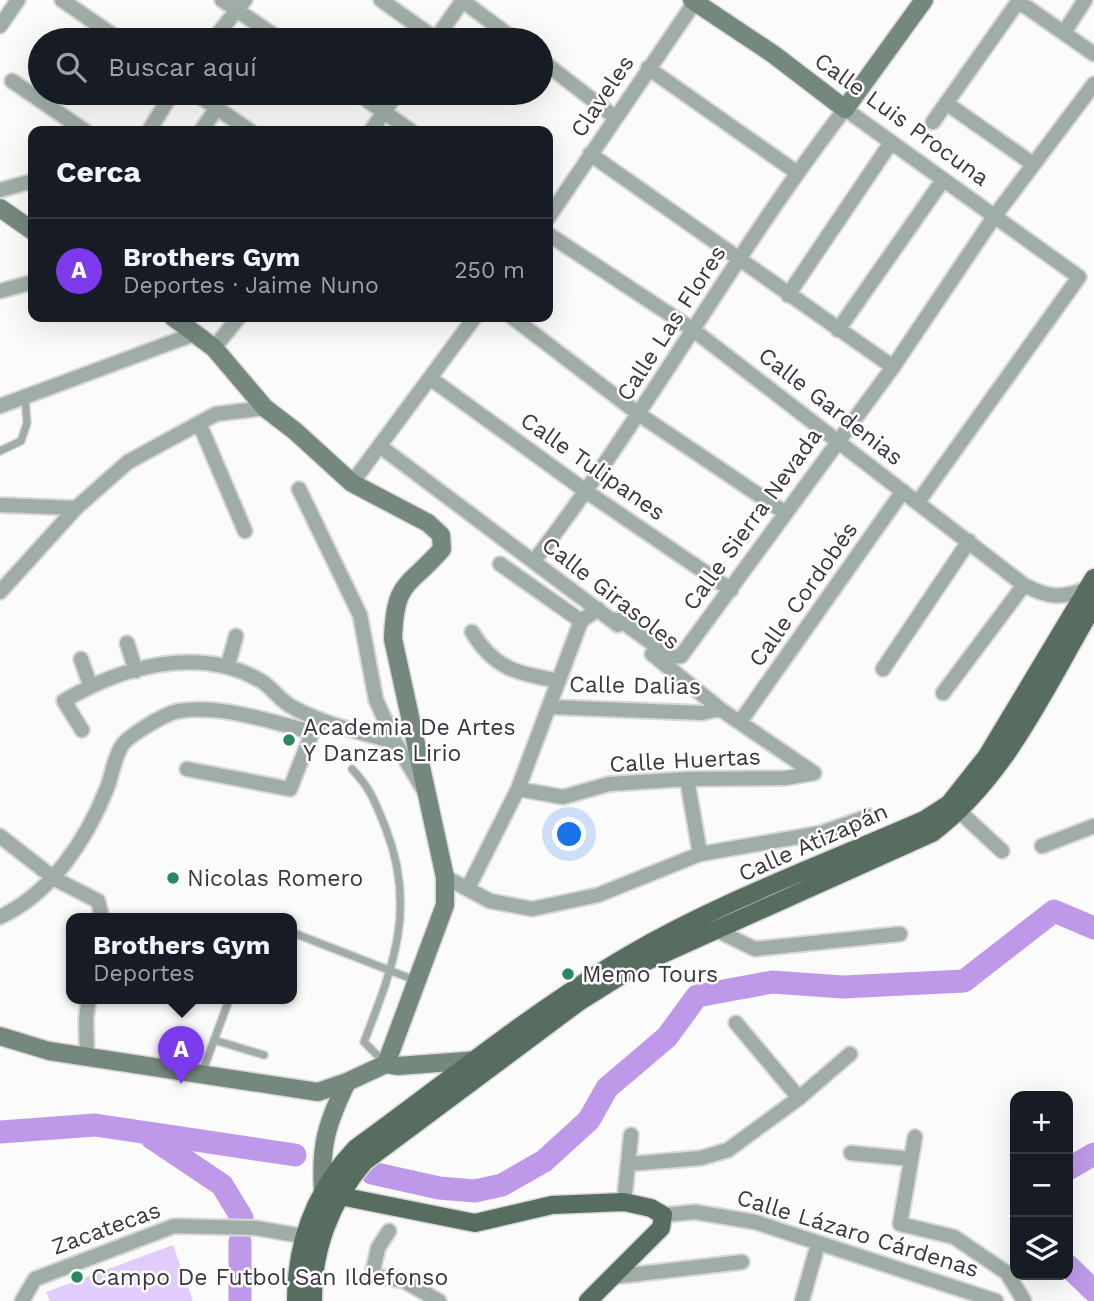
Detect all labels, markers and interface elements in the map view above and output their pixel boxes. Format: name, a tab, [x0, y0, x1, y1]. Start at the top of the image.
search box	[28, 28, 553, 105]
street label: Calle Luis Procuna	[809, 47, 994, 192]
icon: search	[52, 48, 90, 86]
street label: Claveles	[565, 50, 640, 142]
text: Buscar aquí	[108, 52, 257, 82]
text: Cerca	[56, 154, 141, 189]
street label: Calle Las Flores	[611, 240, 732, 406]
text: Brothers Gym	[123, 242, 300, 272]
text: A	[71, 257, 87, 284]
text: 250 m	[454, 257, 525, 284]
text: Deportes · Jaime Nuno	[123, 272, 379, 299]
street label: Calle Gardenias	[753, 342, 908, 471]
street label: Calle Tulipanes	[515, 407, 670, 526]
street label: Calle Sierra Nevada	[677, 423, 828, 616]
street label: Calle Cordobés	[743, 517, 863, 672]
street label: Calle Girasoles	[537, 531, 685, 655]
street label: Calle Dalias	[569, 671, 701, 700]
place label: Academia De Artes Y Danzas Lirio	[303, 714, 516, 767]
marker: Academia De Artes Y Danzas Lirio	[281, 732, 297, 748]
street label: Calle Huertas	[609, 743, 761, 778]
street label: Calle Atizapán	[735, 798, 892, 887]
your location	[552, 817, 586, 851]
place label: Nicolas Romero	[187, 865, 363, 892]
marker: Nicolas Romero	[165, 870, 181, 886]
popup	[66, 913, 297, 1004]
text: Brothers Gym	[93, 930, 270, 960]
text: Deportes	[93, 960, 195, 987]
place label: Memo Tours	[582, 961, 718, 988]
marker: Memo Tours	[560, 966, 576, 982]
pin: A	[158, 1026, 204, 1084]
map controls	[1010, 1091, 1073, 1280]
button: +	[1010, 1091, 1073, 1154]
button: −	[1010, 1154, 1073, 1217]
street label: Calle Lázaro Cárdenas	[734, 1184, 982, 1283]
street label: Zacatecas	[48, 1196, 164, 1261]
button: layers	[1010, 1217, 1073, 1280]
place label: Campo De Futbol San Ildefonso	[91, 1264, 448, 1291]
marker: Campo De Futbol San Ildefonso	[69, 1269, 85, 1285]

